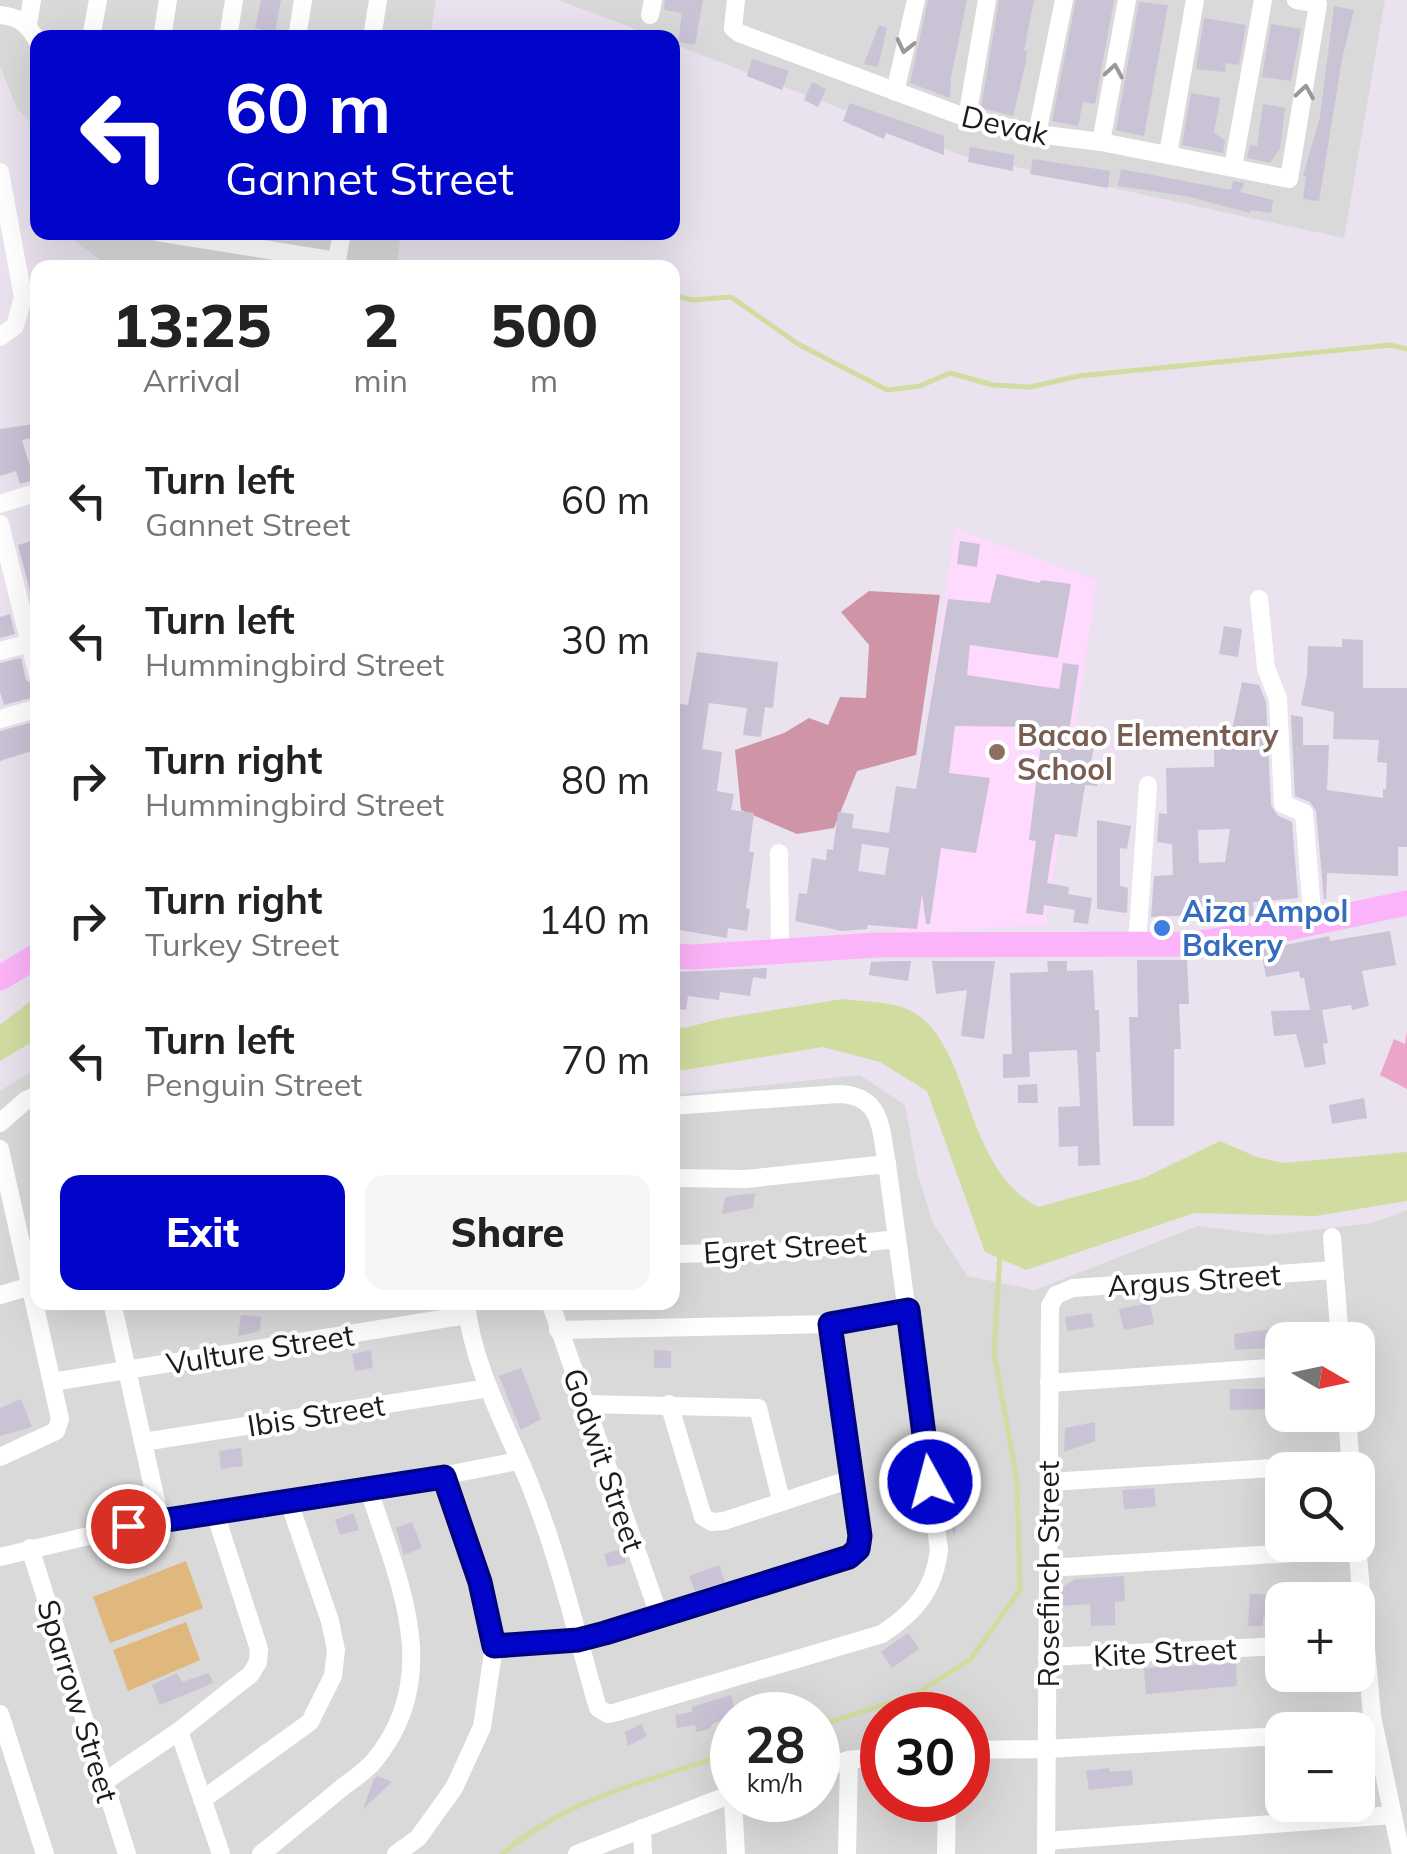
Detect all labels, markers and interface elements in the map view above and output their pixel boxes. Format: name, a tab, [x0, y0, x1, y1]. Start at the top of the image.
one-way arrow	[896, 37, 917, 54]
text: 60 m	[225, 63, 391, 151]
one-way arrow	[1103, 63, 1124, 79]
icon: left	[60, 70, 190, 200]
one-way arrow	[1294, 84, 1315, 100]
street label: Devak	[958, 97, 1052, 153]
text: Gannet Street	[225, 150, 514, 206]
text: 13:25	[112, 287, 272, 362]
text: 2	[363, 287, 399, 362]
text: 500	[490, 287, 598, 362]
text: Arrival	[143, 360, 241, 400]
text: min	[354, 360, 408, 400]
text: m	[530, 360, 558, 400]
text: Turn left	[145, 456, 295, 504]
icon: left	[60, 473, 115, 528]
text: 60 m	[561, 476, 650, 524]
text: Gannet Street	[145, 504, 351, 544]
text: Turn left	[145, 596, 295, 644]
icon: left	[60, 613, 115, 668]
text: 30 m	[561, 616, 650, 664]
text: Hummingbird Street	[145, 644, 444, 684]
place label: Bacao Elementary School	[1017, 716, 1279, 788]
text: Turn right	[145, 736, 322, 784]
marker: Bacao Elementary School	[986, 741, 1008, 763]
icon: right	[60, 753, 115, 808]
text: 80 m	[561, 756, 650, 804]
text: Hummingbird Street	[145, 784, 444, 824]
text: Turn right	[145, 876, 322, 924]
place label: Aiza Ampol Bakery	[1182, 892, 1348, 964]
icon: right	[60, 893, 115, 948]
text: 140 m	[538, 896, 650, 944]
marker: Aiza Ampol Bakery	[1151, 917, 1173, 939]
text: Turkey Street	[145, 924, 339, 964]
text: Turn left	[145, 1016, 295, 1064]
icon: left	[60, 1033, 115, 1088]
text: 70 m	[561, 1036, 650, 1084]
text: Penguin Street	[145, 1064, 362, 1104]
button: Exit	[60, 1175, 345, 1290]
button: Share	[365, 1175, 650, 1290]
street label: Egret Street	[702, 1222, 868, 1272]
street label: Argus Street	[1106, 1255, 1282, 1305]
street label: Vulture Street	[163, 1315, 357, 1383]
north arrow	[1265, 1322, 1375, 1432]
map controls	[1265, 1322, 1375, 1822]
street label: Godwit Street	[555, 1363, 653, 1557]
street label: Ibis Street	[245, 1385, 387, 1445]
position arrow	[878, 1430, 982, 1534]
button: search	[1265, 1452, 1375, 1562]
street label: Rosefinch Street	[1029, 1461, 1067, 1687]
pin	[86, 1484, 171, 1569]
icon: arrive	[101, 1499, 156, 1554]
button: +	[1265, 1582, 1375, 1692]
street label: Sparrow Street	[29, 1595, 127, 1807]
street label: Kite Street	[1092, 1629, 1238, 1675]
speed limit sign: 30	[860, 1692, 990, 1822]
button: −	[1265, 1712, 1375, 1822]
text: 28	[745, 1713, 805, 1776]
text: km/h	[747, 1767, 803, 1798]

